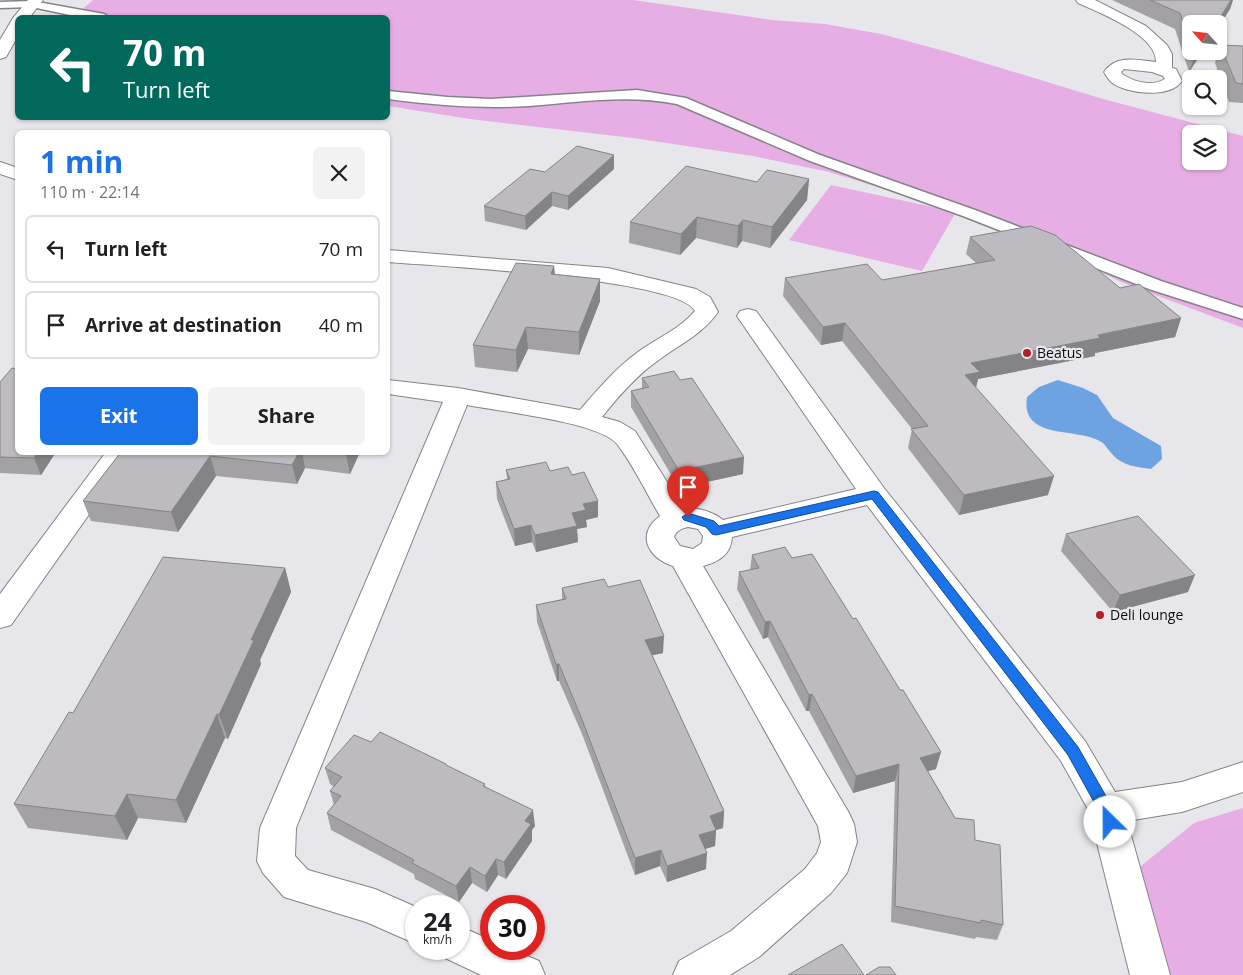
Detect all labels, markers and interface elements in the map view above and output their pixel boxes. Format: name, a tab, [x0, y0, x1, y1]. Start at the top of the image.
north arrow	[1182, 15, 1228, 60]
map controls	[1182, 15, 1227, 170]
text: 70 m	[123, 29, 206, 76]
icon: left	[40, 35, 105, 100]
button: search	[1182, 70, 1227, 115]
text: Turn left	[123, 74, 210, 104]
button: layers	[1182, 125, 1227, 170]
text: 1 min	[40, 141, 123, 182]
button: close	[313, 147, 365, 199]
text: 110 m · 22:14	[40, 181, 140, 203]
icon: left	[42, 235, 70, 263]
text: Turn left	[85, 236, 167, 262]
text: 70 m	[319, 236, 363, 262]
icon: arrive	[42, 311, 70, 339]
text: Arrive at destination	[85, 312, 282, 338]
text: 40 m	[319, 312, 363, 338]
place label: Beatus	[1037, 343, 1082, 362]
marker: Beatus	[1021, 347, 1033, 359]
button: Exit	[40, 387, 198, 445]
button: Share	[208, 387, 365, 445]
pin	[667, 466, 709, 517]
icon: arrive	[674, 473, 702, 501]
place label: Deli lounge	[1110, 605, 1183, 624]
marker: Deli lounge	[1094, 609, 1106, 621]
position arrow	[1083, 795, 1135, 847]
speed limit sign: 30	[480, 895, 545, 960]
text: 24	[423, 904, 452, 938]
text: km/h	[423, 931, 452, 948]

